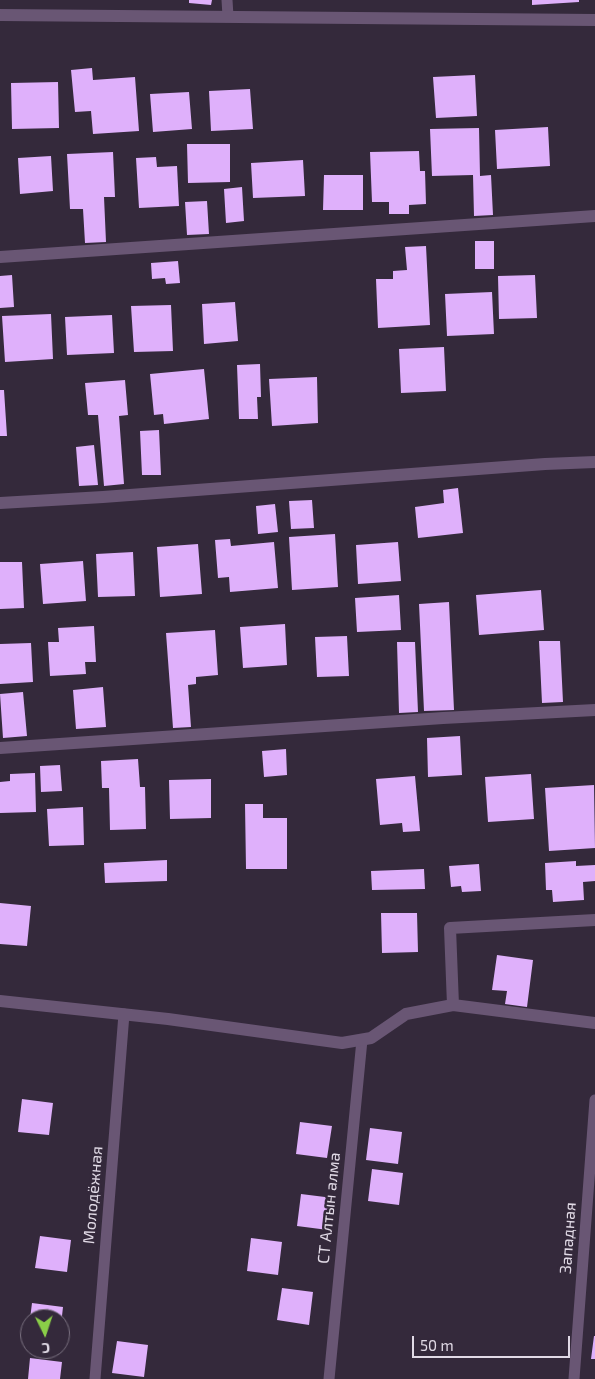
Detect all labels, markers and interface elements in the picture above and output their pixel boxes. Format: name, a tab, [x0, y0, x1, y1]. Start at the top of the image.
street label: Молодёжная	[79, 1145, 107, 1245]
street label: СТ Алтын алма	[314, 1151, 344, 1265]
street label: Западная	[556, 1201, 580, 1275]
north arrow	[20, 1309, 70, 1359]
scale bar	[415, 1326, 572, 1358]
text: 50 m	[420, 1336, 454, 1354]
text: С	[41, 1340, 51, 1357]

